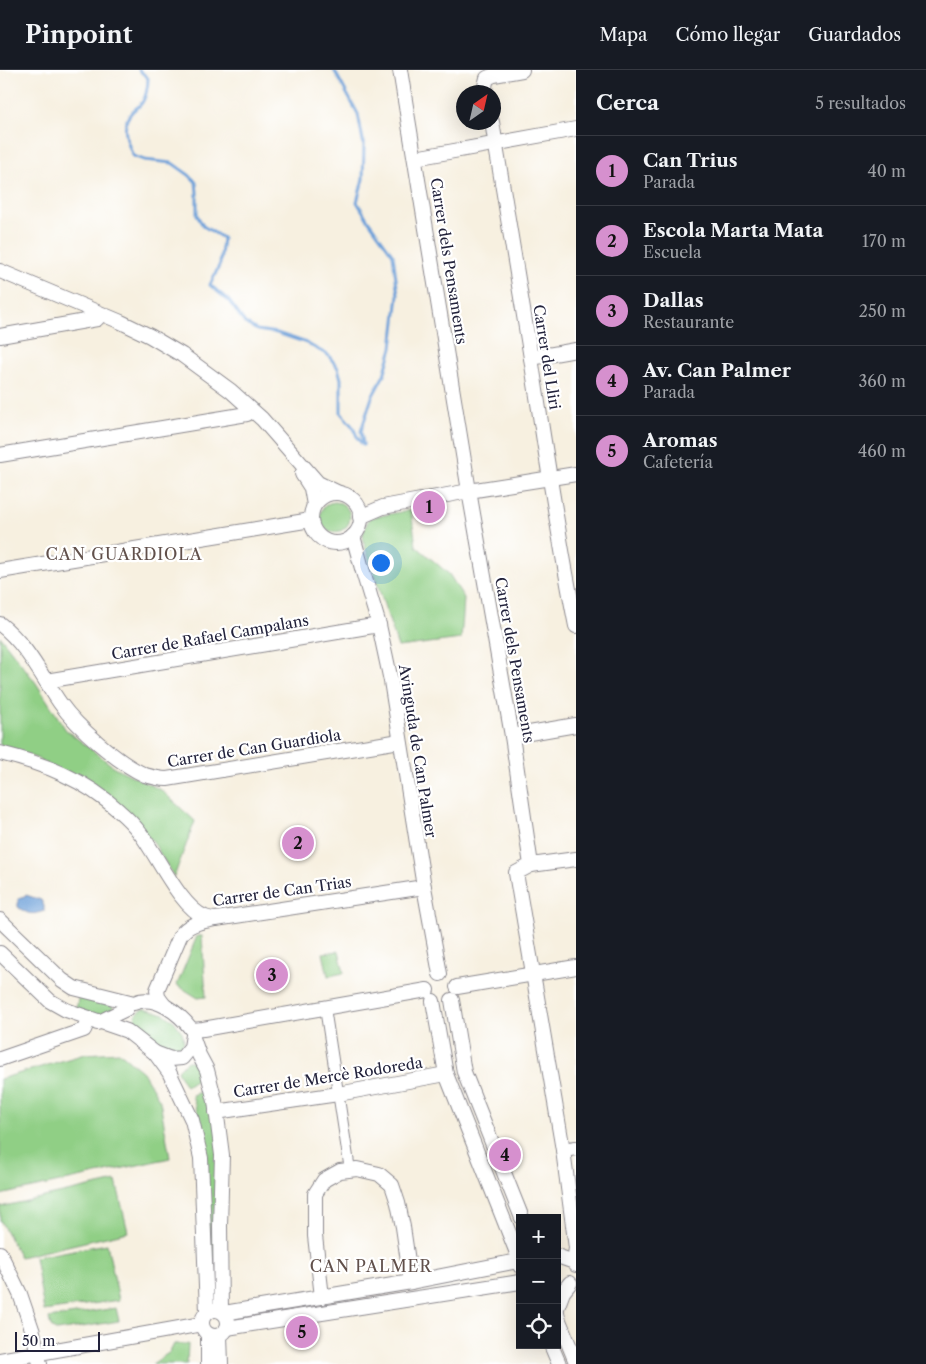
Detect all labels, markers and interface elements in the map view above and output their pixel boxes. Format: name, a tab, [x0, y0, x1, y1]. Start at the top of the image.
text: Pinpoint	[25, 20, 132, 49]
text: Mapa	[599, 24, 648, 46]
text: Cómo llegar	[676, 24, 780, 46]
text: Guardados	[808, 24, 901, 46]
north arrow	[456, 85, 501, 130]
text: Cerca	[596, 90, 659, 115]
text: 5 resultados	[815, 93, 906, 113]
text: Can Trius	[643, 149, 738, 172]
text: 1	[608, 161, 616, 181]
text: 40 m	[867, 161, 906, 181]
text: Parada	[643, 172, 695, 192]
street label: Carrer dels Pensaments	[426, 176, 472, 346]
text: Escola Marta Mata	[643, 219, 824, 242]
text: 2	[607, 231, 617, 251]
text: 170 m	[862, 231, 906, 251]
text: Escuela	[643, 242, 701, 262]
text: Dallas	[643, 289, 704, 312]
text: 3	[607, 301, 617, 321]
text: 250 m	[859, 301, 906, 321]
street label: Carrer del Lliri	[529, 303, 565, 411]
text: Restaurante	[643, 312, 734, 332]
text: Av. Can Palmer	[643, 359, 791, 382]
text: 4	[607, 371, 617, 391]
text: 360 m	[859, 371, 906, 391]
text: Parada	[643, 382, 695, 402]
text: Aromas	[643, 429, 718, 452]
text: 5	[608, 441, 616, 461]
text: 460 m	[858, 441, 906, 461]
text: Cafetería	[643, 452, 713, 472]
pin: 1	[413, 488, 445, 526]
district label: CAN GUARDIOLA	[45, 544, 203, 564]
your location	[368, 550, 394, 576]
street label: Carrer dels Pensaments	[491, 576, 539, 744]
street label: Carrer de Rafael Campalans	[110, 610, 310, 664]
street label: Avinguda de Can Palmer	[395, 662, 441, 840]
street label: Carrer de Can Guardiola	[166, 725, 342, 771]
pin: 2	[282, 824, 314, 862]
street label: Carrer de Can Trias	[211, 872, 353, 910]
pin: 3	[256, 956, 288, 994]
street label: Carrer de Mercè Rodoreda	[232, 1053, 424, 1101]
pin: 4	[489, 1136, 521, 1174]
map controls	[516, 1214, 561, 1349]
button: +	[516, 1214, 561, 1259]
district label: CAN PALMER	[310, 1256, 433, 1276]
button: −	[516, 1259, 561, 1304]
button: locate	[516, 1304, 561, 1349]
pin: 5	[286, 1313, 318, 1351]
scale bar	[15, 1329, 100, 1352]
text: 50 m	[22, 1332, 55, 1350]

